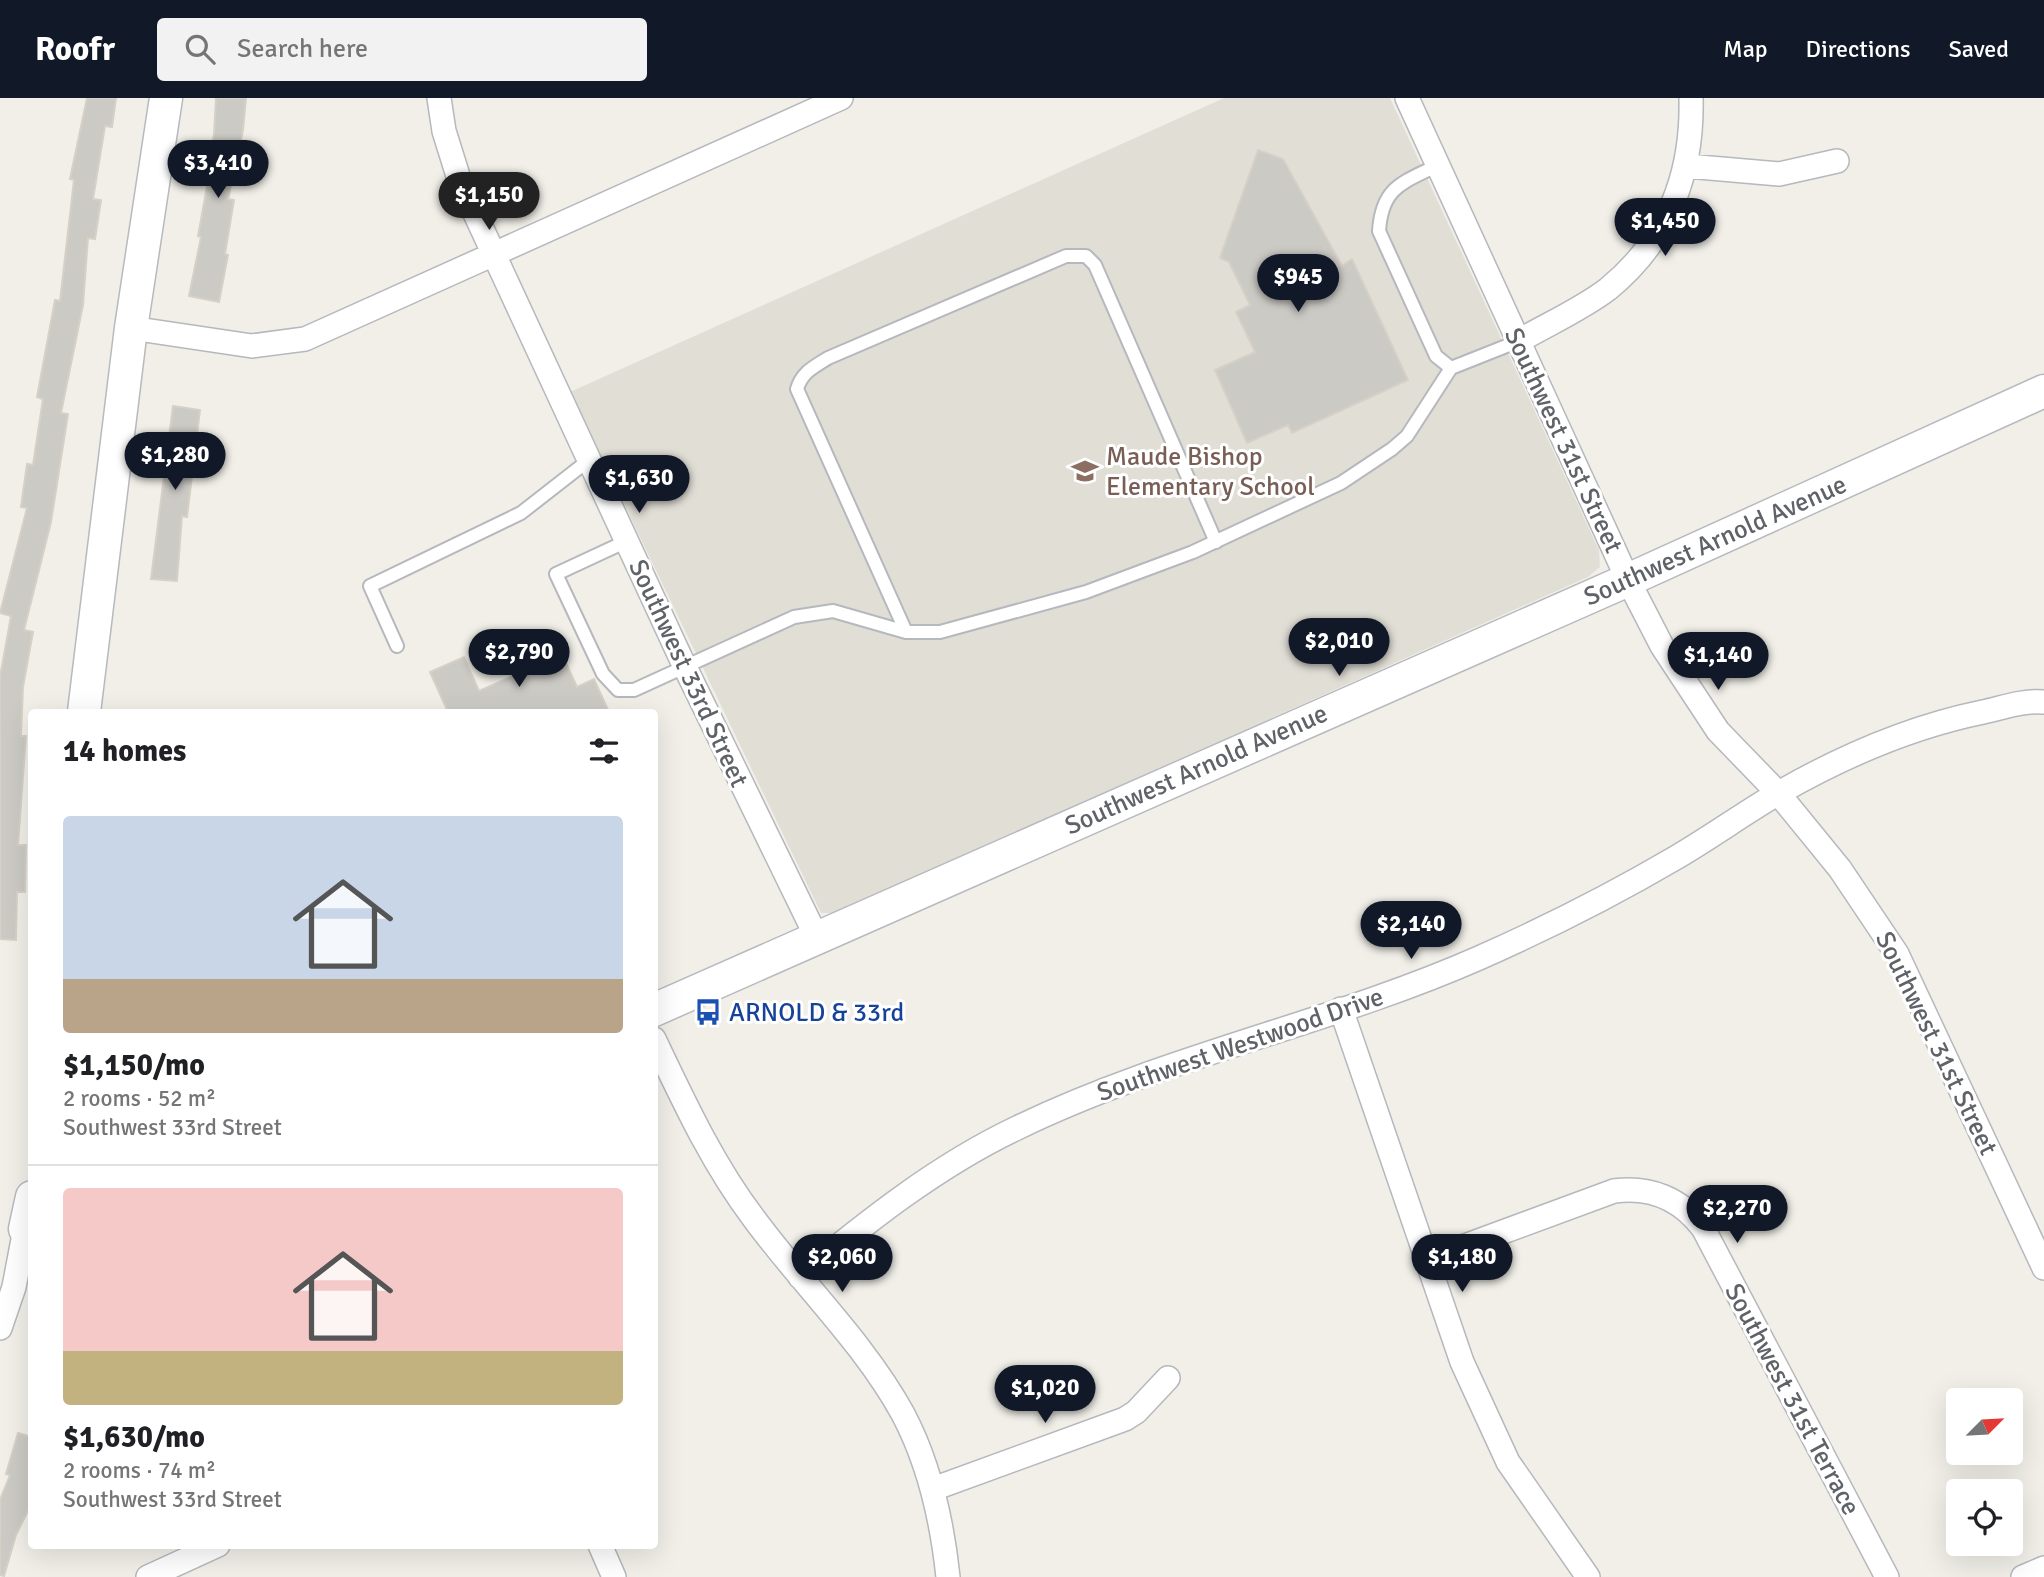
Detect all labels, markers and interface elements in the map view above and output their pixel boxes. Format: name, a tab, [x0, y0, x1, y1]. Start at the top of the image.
search box	[157, 18, 647, 81]
text: Roofr	[35, 29, 115, 70]
icon: search	[181, 30, 219, 68]
text: Search here	[237, 33, 368, 65]
text: Map	[1723, 34, 1768, 64]
text: Directions	[1806, 34, 1911, 64]
text: Saved	[1949, 34, 2009, 64]
pin: $3,410	[161, 140, 275, 200]
text: $3,410	[184, 148, 252, 177]
pin: $1,150	[432, 172, 546, 232]
text: $1,150	[455, 180, 523, 209]
pin: $1,450	[1608, 198, 1722, 258]
text: $1,450	[1631, 206, 1699, 235]
pin: $945	[1257, 254, 1339, 314]
text: $945	[1273, 262, 1323, 291]
street label: Southwest 31st Street	[1497, 323, 1629, 558]
pin: $1,280	[118, 432, 232, 492]
text: $1,280	[141, 440, 209, 469]
place label: Maude Bishop Elementary School	[1106, 441, 1315, 503]
pin: $1,630	[582, 456, 696, 515]
school or university icon: Maude Bishop Elementary School	[1070, 456, 1100, 486]
text: $1,630	[605, 463, 673, 492]
street label: Southwest Arnold Avenue	[1579, 469, 1852, 613]
street label: Southwest 33rd Street	[621, 555, 755, 792]
pin: $2,010	[1282, 618, 1396, 678]
text: $2,010	[1305, 626, 1373, 655]
pin: $2,790	[462, 630, 576, 689]
pin: $1,140	[1661, 632, 1775, 692]
text: $2,790	[485, 637, 553, 666]
text: $1,140	[1684, 640, 1752, 669]
street label: Southwest Arnold Avenue	[1060, 698, 1333, 842]
icon: filters	[585, 732, 623, 770]
text: 14 homes	[63, 733, 186, 770]
icon: home	[280, 861, 406, 987]
pin: $2,140	[1354, 902, 1468, 961]
text: $2,140	[1377, 909, 1445, 938]
street label: Southwest 31st Street	[1868, 926, 2004, 1160]
street label: Southwest Westwood Drive	[1093, 981, 1388, 1109]
bus stop icon: ARNOLD & 33rd	[693, 997, 723, 1027]
place label: ARNOLD & 33rd	[729, 997, 904, 1029]
text: $1,150/mo	[63, 1047, 205, 1084]
text: 2 rooms · 52 m²	[63, 1084, 216, 1113]
text: Southwest 33rd Street	[63, 1113, 282, 1142]
pin: $2,270	[1680, 1186, 1794, 1245]
text: $2,270	[1703, 1193, 1771, 1222]
icon: home	[280, 1233, 406, 1359]
pin: $2,060	[785, 1234, 899, 1294]
pin: $1,180	[1405, 1234, 1519, 1294]
text: $2,060	[808, 1242, 876, 1271]
text: $1,180	[1428, 1242, 1496, 1271]
street label: Southwest 31st Terrace	[1717, 1278, 1867, 1521]
pin: $1,020	[988, 1366, 1102, 1425]
text: $1,020	[1011, 1373, 1079, 1402]
north arrow	[1946, 1388, 2023, 1465]
map controls	[1946, 1388, 2023, 1556]
text: $1,630/mo	[63, 1419, 205, 1456]
text: 2 rooms · 74 m²	[63, 1456, 216, 1485]
button: locate	[1946, 1479, 2023, 1556]
text: Southwest 33rd Street	[63, 1485, 282, 1514]

